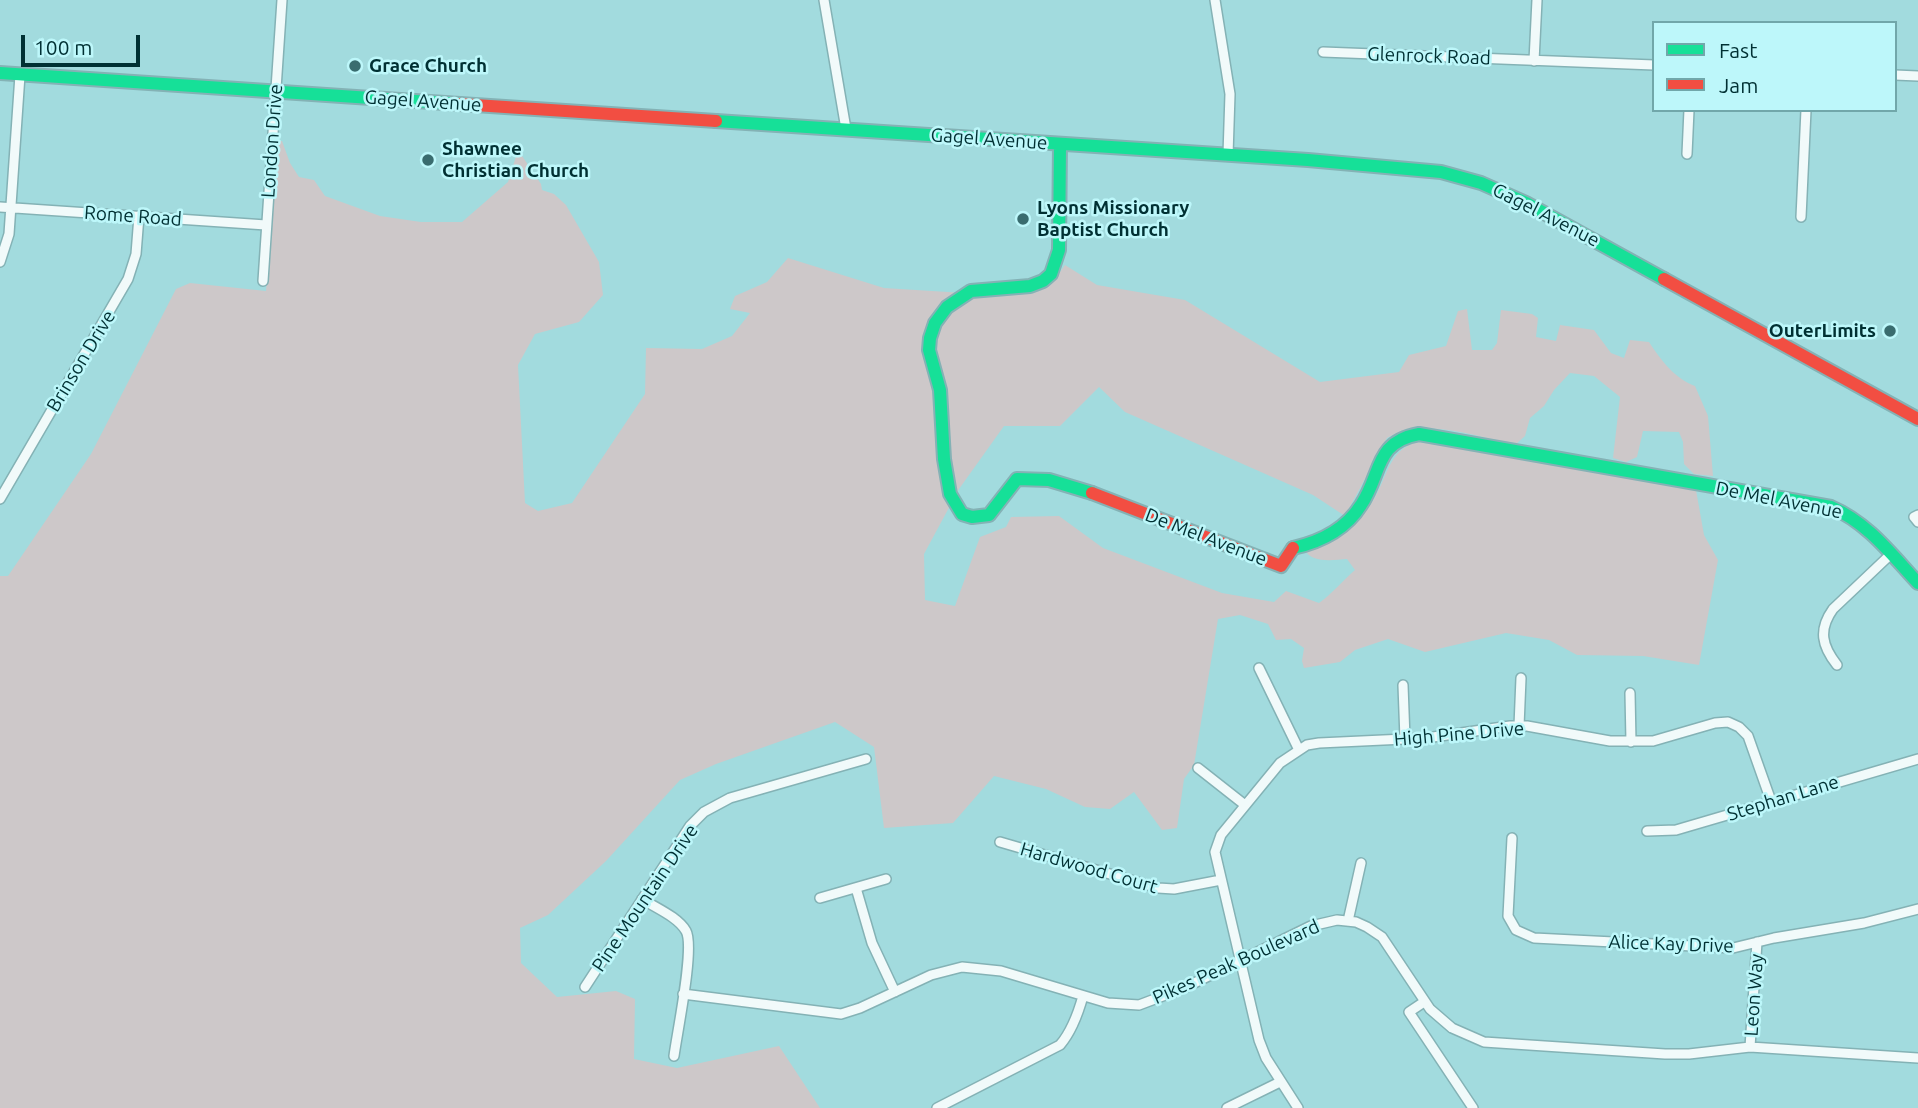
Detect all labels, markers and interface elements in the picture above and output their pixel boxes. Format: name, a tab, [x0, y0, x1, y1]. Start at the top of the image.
scale bar	[24, 21, 144, 65]
legend	[1652, 21, 1897, 112]
text: 100 m	[34, 35, 92, 59]
text: Fast	[1719, 38, 1757, 62]
street label: Glenrock Road	[1367, 42, 1491, 70]
place label: Grace Church	[369, 55, 487, 77]
marker: Grace Church	[347, 58, 363, 74]
text: Jam	[1719, 73, 1758, 97]
street label: London Drive	[257, 83, 287, 199]
street label: Gagel Avenue	[364, 86, 482, 116]
street label: Gagel Avenue	[930, 124, 1048, 154]
place label: Shawnee Christian Church	[442, 138, 589, 182]
marker: Shawnee Christian Church	[420, 152, 436, 168]
street label: Gagel Avenue	[1489, 178, 1603, 252]
place label: Lyons Missionary Baptist Church	[1037, 197, 1189, 241]
street label: Rome Road	[83, 201, 183, 231]
marker: Lyons Missionary Baptist Church	[1015, 211, 1031, 227]
street label: Brinson Drive	[42, 306, 120, 416]
place label: OuterLimits	[1769, 320, 1876, 342]
marker: OuterLimits	[1882, 323, 1898, 339]
street label: De Mel Avenue	[1714, 477, 1844, 523]
street label: De Mel Avenue	[1142, 503, 1270, 571]
street label: High Pine Drive	[1393, 717, 1525, 751]
street label: Stephan Lane	[1724, 770, 1842, 826]
street label: Pine Mountain Drive	[587, 820, 703, 976]
street label: Hardwood Court	[1018, 837, 1160, 899]
street label: Pikes Peak Boulevard	[1149, 915, 1323, 1009]
street label: Alice Kay Drive	[1608, 930, 1734, 958]
street label: Leon Way	[1740, 953, 1768, 1037]

